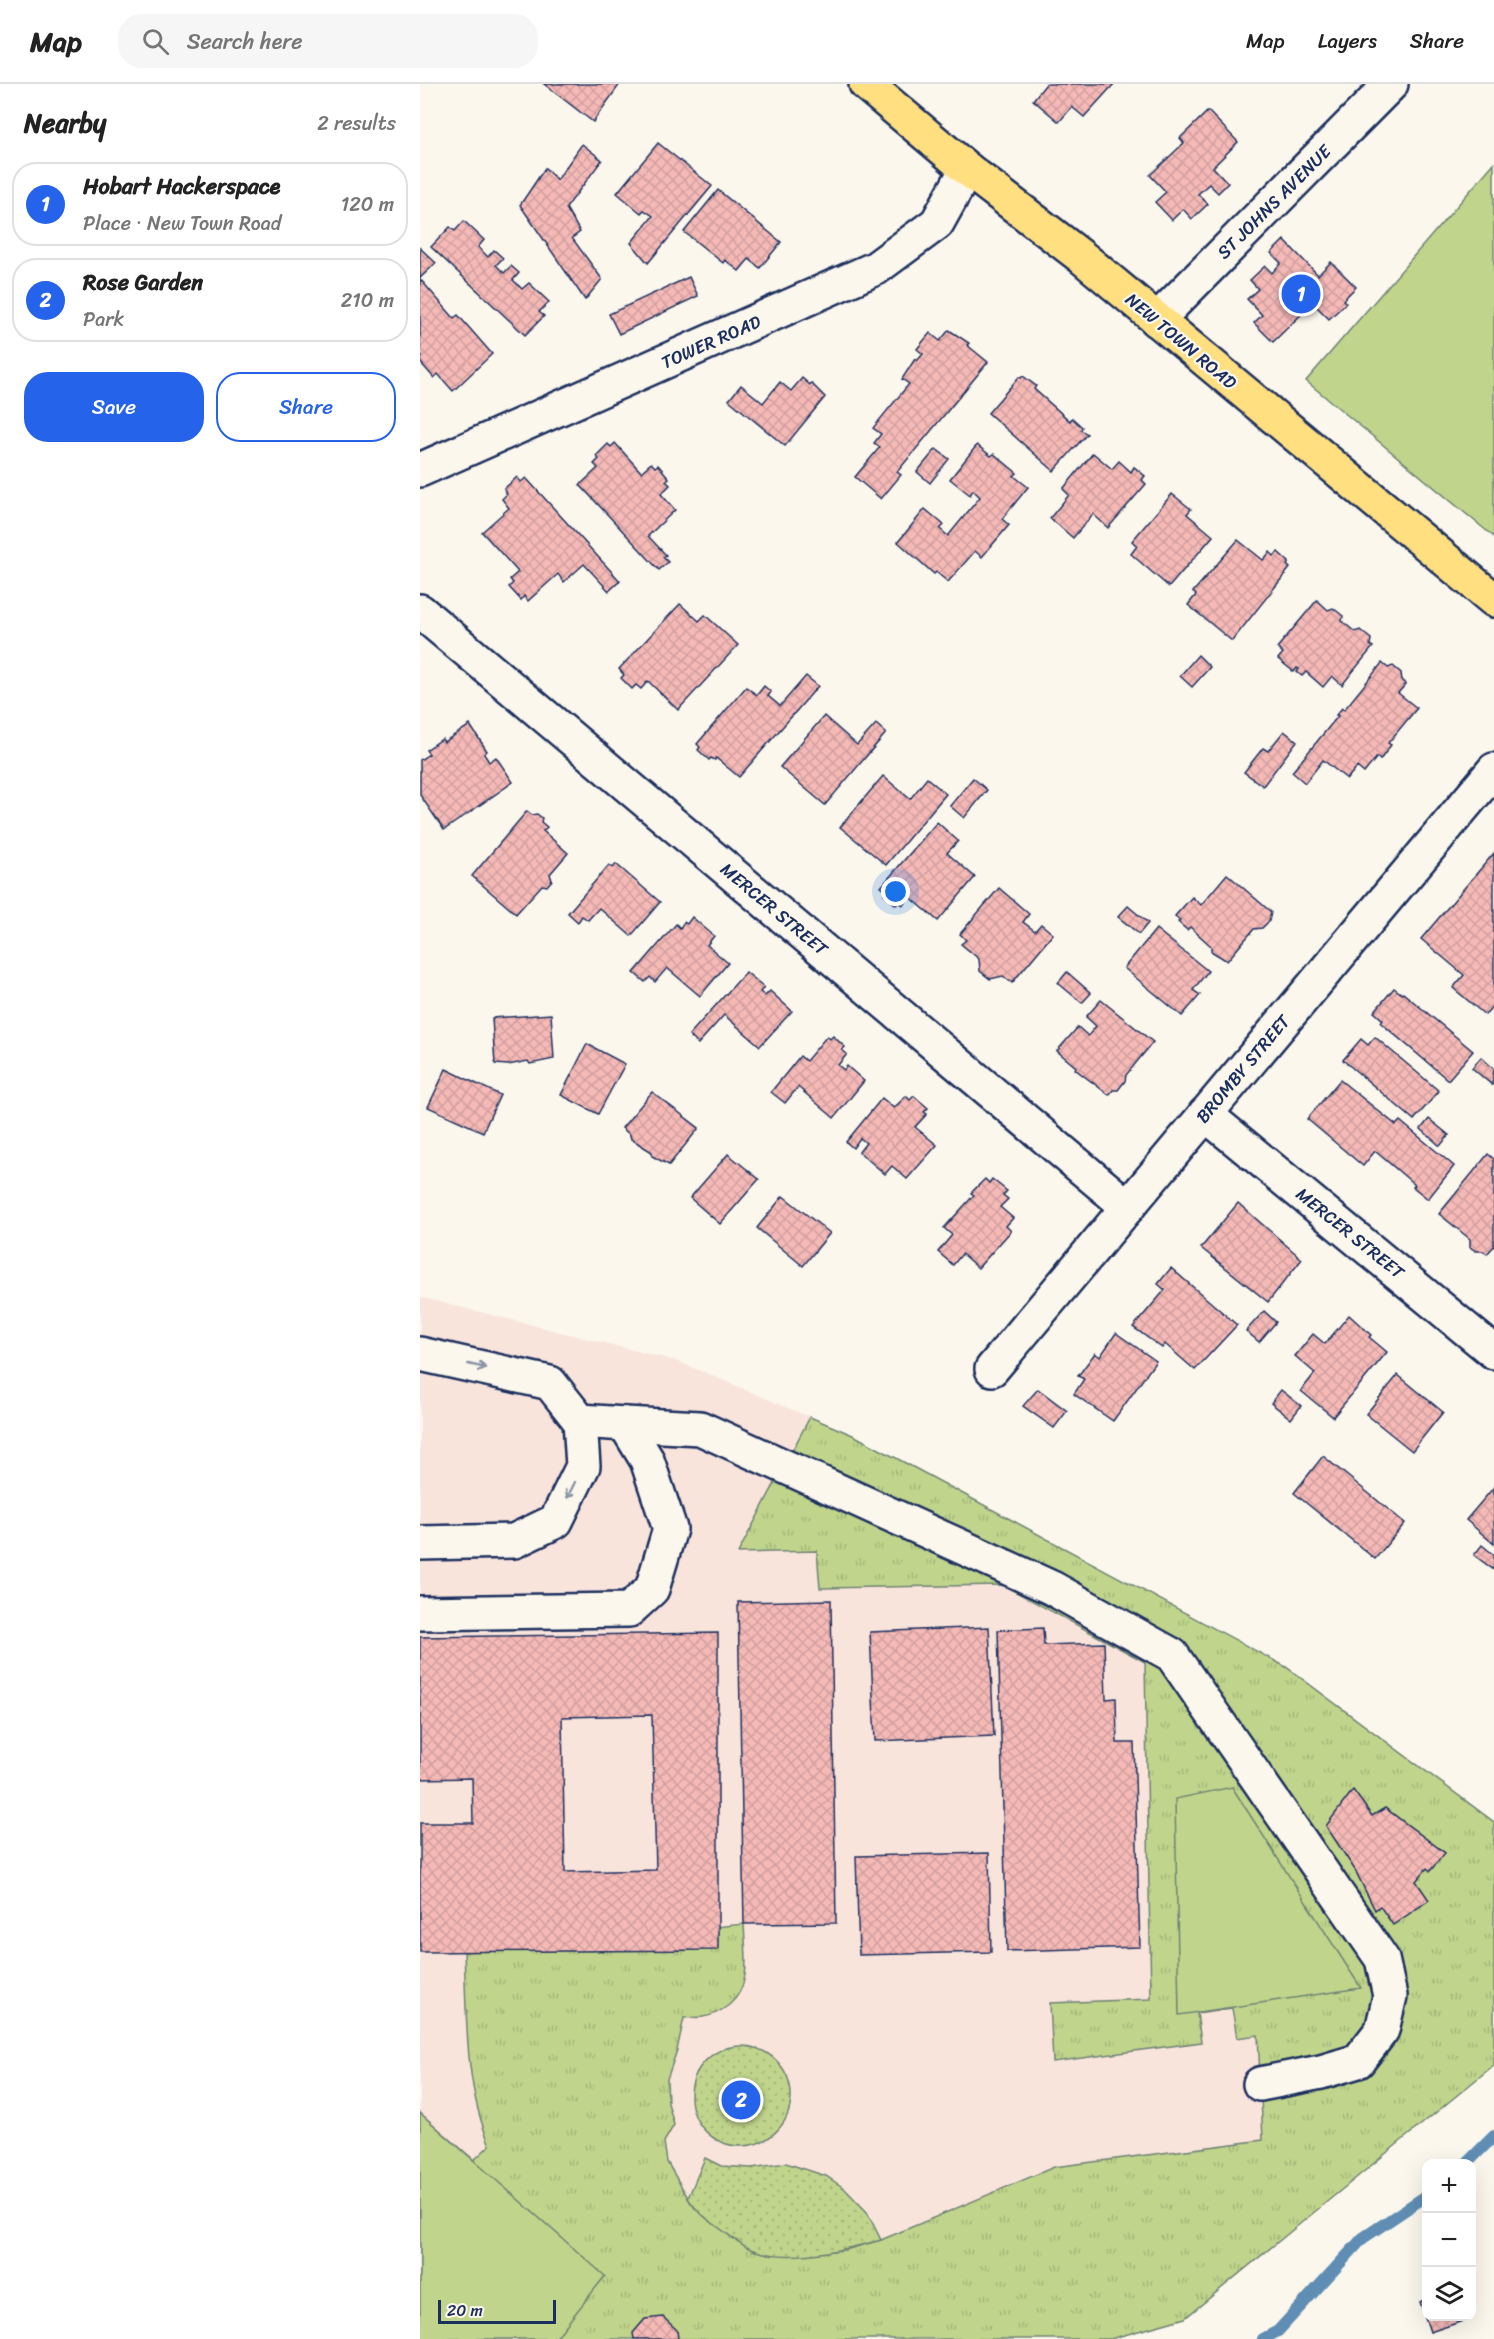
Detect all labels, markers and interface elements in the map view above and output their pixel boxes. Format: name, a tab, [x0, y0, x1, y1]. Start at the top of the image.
search box	[118, 14, 538, 68]
text: Map	[30, 17, 82, 66]
text: Search here	[187, 22, 303, 61]
text: Map	[1246, 22, 1285, 60]
text: Layers	[1318, 22, 1377, 60]
text: Share	[1410, 22, 1464, 60]
icon: search	[139, 25, 172, 58]
text: Nearby	[24, 100, 106, 146]
text: 2 results	[317, 106, 396, 141]
street label: ST JOHNS AVENUE	[1209, 136, 1340, 267]
text: Hobart Hackerspace	[83, 167, 280, 206]
text: 1	[41, 187, 50, 222]
text: 120 m	[341, 187, 394, 222]
text: Place · New Town Road	[83, 206, 281, 241]
text: Rose Garden	[83, 263, 203, 302]
pin: 1	[1282, 272, 1320, 316]
text: 2	[40, 283, 51, 318]
text: 210 m	[341, 283, 394, 318]
street label: NEW TOWN ROAD	[1118, 284, 1244, 398]
text: Park	[83, 302, 124, 337]
street label: TOWER ROAD	[656, 306, 766, 378]
button: Save	[24, 372, 204, 442]
button: Share	[216, 372, 396, 442]
street label: MERCER STREET	[713, 854, 836, 965]
your location	[881, 877, 910, 906]
street label: BROMBY STREET	[1188, 1007, 1299, 1131]
street label: MERCER STREET	[1288, 1179, 1413, 1288]
one-way arrow	[467, 1361, 486, 1373]
one-way arrow	[565, 1480, 577, 1498]
pin: 2	[722, 2078, 760, 2122]
map controls	[1422, 2159, 1476, 2321]
button: +	[1422, 2159, 1476, 2213]
button: −	[1422, 2213, 1476, 2267]
button: layers	[1422, 2267, 1476, 2321]
text: 20 m	[447, 2296, 483, 2325]
scale bar	[438, 2297, 556, 2324]

